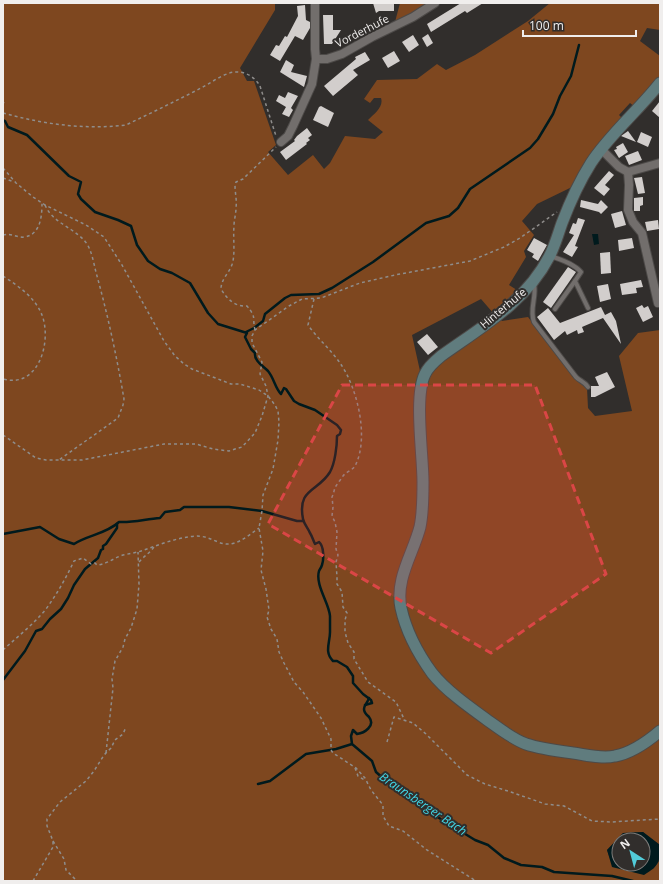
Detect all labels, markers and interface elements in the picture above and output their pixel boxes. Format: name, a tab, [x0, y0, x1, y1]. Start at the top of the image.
street label: Vorderhufe	[332, 11, 391, 51]
scale bar	[523, 12, 636, 38]
text: 100 m	[529, 17, 564, 34]
street label: Hinterhufe	[477, 284, 529, 331]
water label: Braunsberger Bach	[376, 768, 470, 839]
north arrow	[611, 832, 651, 872]
text: N	[617, 835, 633, 852]

